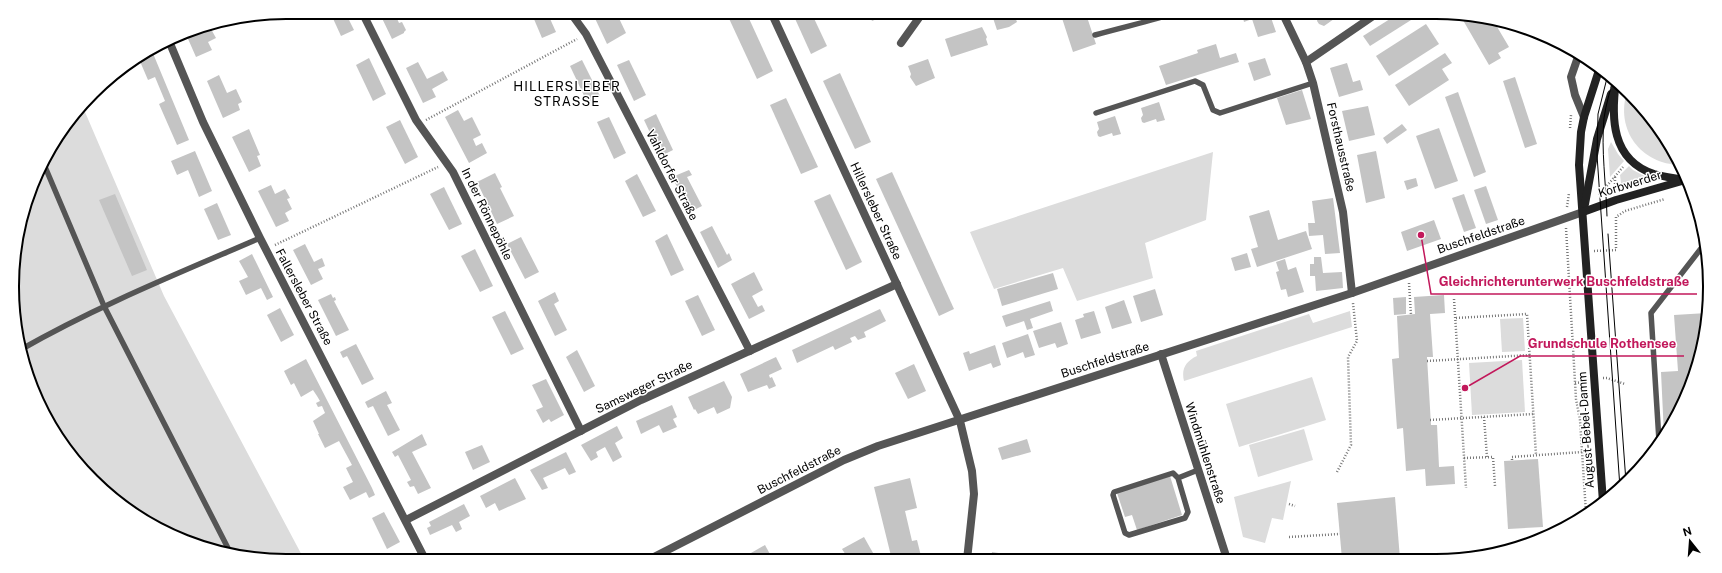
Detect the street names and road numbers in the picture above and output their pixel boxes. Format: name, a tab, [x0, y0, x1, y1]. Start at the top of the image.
street label: Forsthausstraße	[1324, 101, 1358, 193]
street label: Vahldorfer Straße	[643, 127, 701, 223]
street label: Hillersleber Straße	[847, 160, 905, 262]
street label: In der Rönnepöhle	[459, 166, 516, 263]
street label: Korbwerder	[1597, 168, 1664, 200]
street label: Buschfeldstraße	[1435, 213, 1527, 257]
street label: Fallersleber Straße	[273, 246, 335, 348]
street label: Buschfeldstraße	[1059, 339, 1151, 381]
street label: Samsweger Straße	[593, 357, 695, 417]
street label: August-Bebel-Damm	[1575, 371, 1597, 489]
street label: Windmühlenstraße	[1182, 401, 1228, 506]
street label: Buschfeldstraße	[755, 443, 843, 497]

